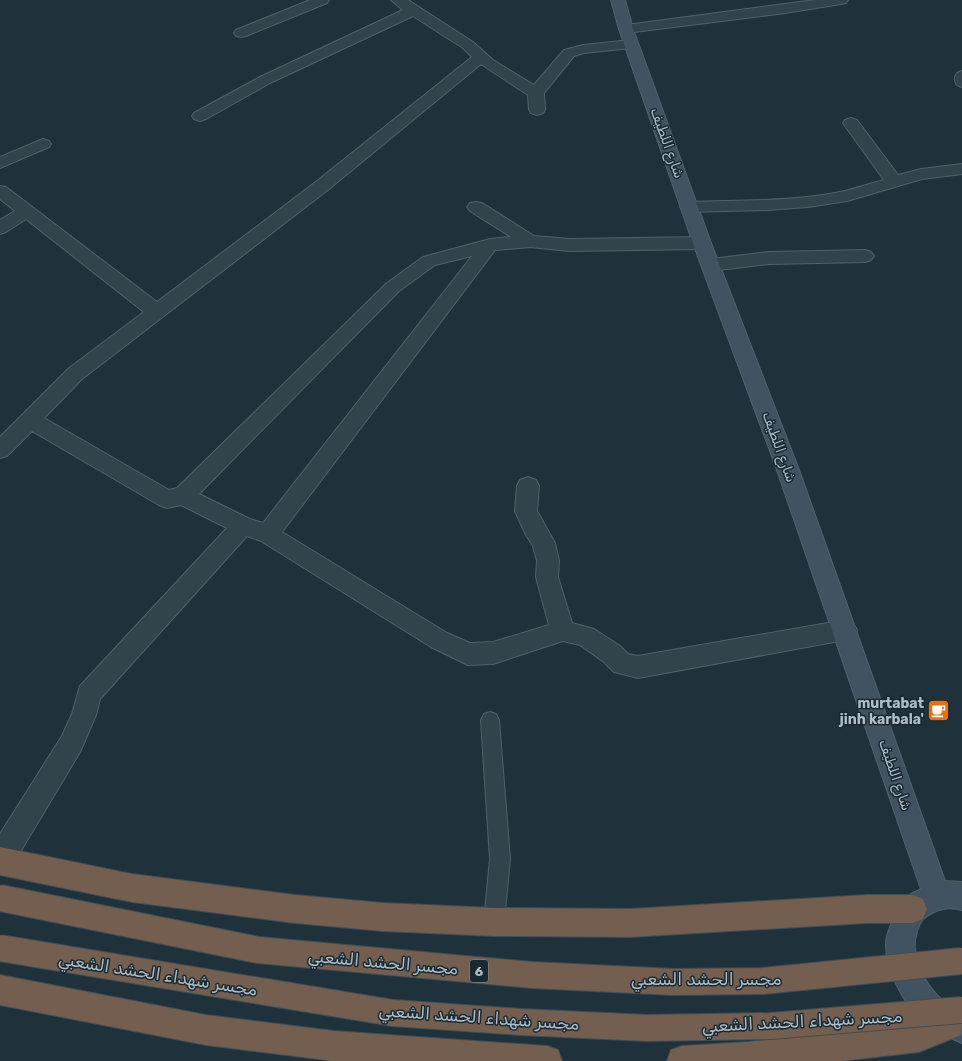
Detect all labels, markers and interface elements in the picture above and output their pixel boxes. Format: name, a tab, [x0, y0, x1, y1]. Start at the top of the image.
street label: شارع اللطيف	[645, 105, 688, 181]
street label: شارع اللطيف	[757, 409, 800, 485]
place label: murtabat jinh karbala'	[839, 695, 924, 728]
cafe icon: murtabat jinh karbala'	[926, 698, 952, 724]
street label: شارع اللطيف	[873, 737, 915, 813]
street label: مجسر الحشد الشعبي	[307, 945, 459, 982]
street label: مجسر شهداء الحشد الشعبي	[57, 948, 259, 1003]
road number: 6	[470, 960, 488, 982]
street label: مجسر الحشد الشعبي	[631, 969, 781, 992]
street label: مجسر شهداء الحشد الشعبي	[378, 1000, 580, 1037]
street label: مجسر شهداء الحشد الشعبي	[701, 1006, 903, 1039]

